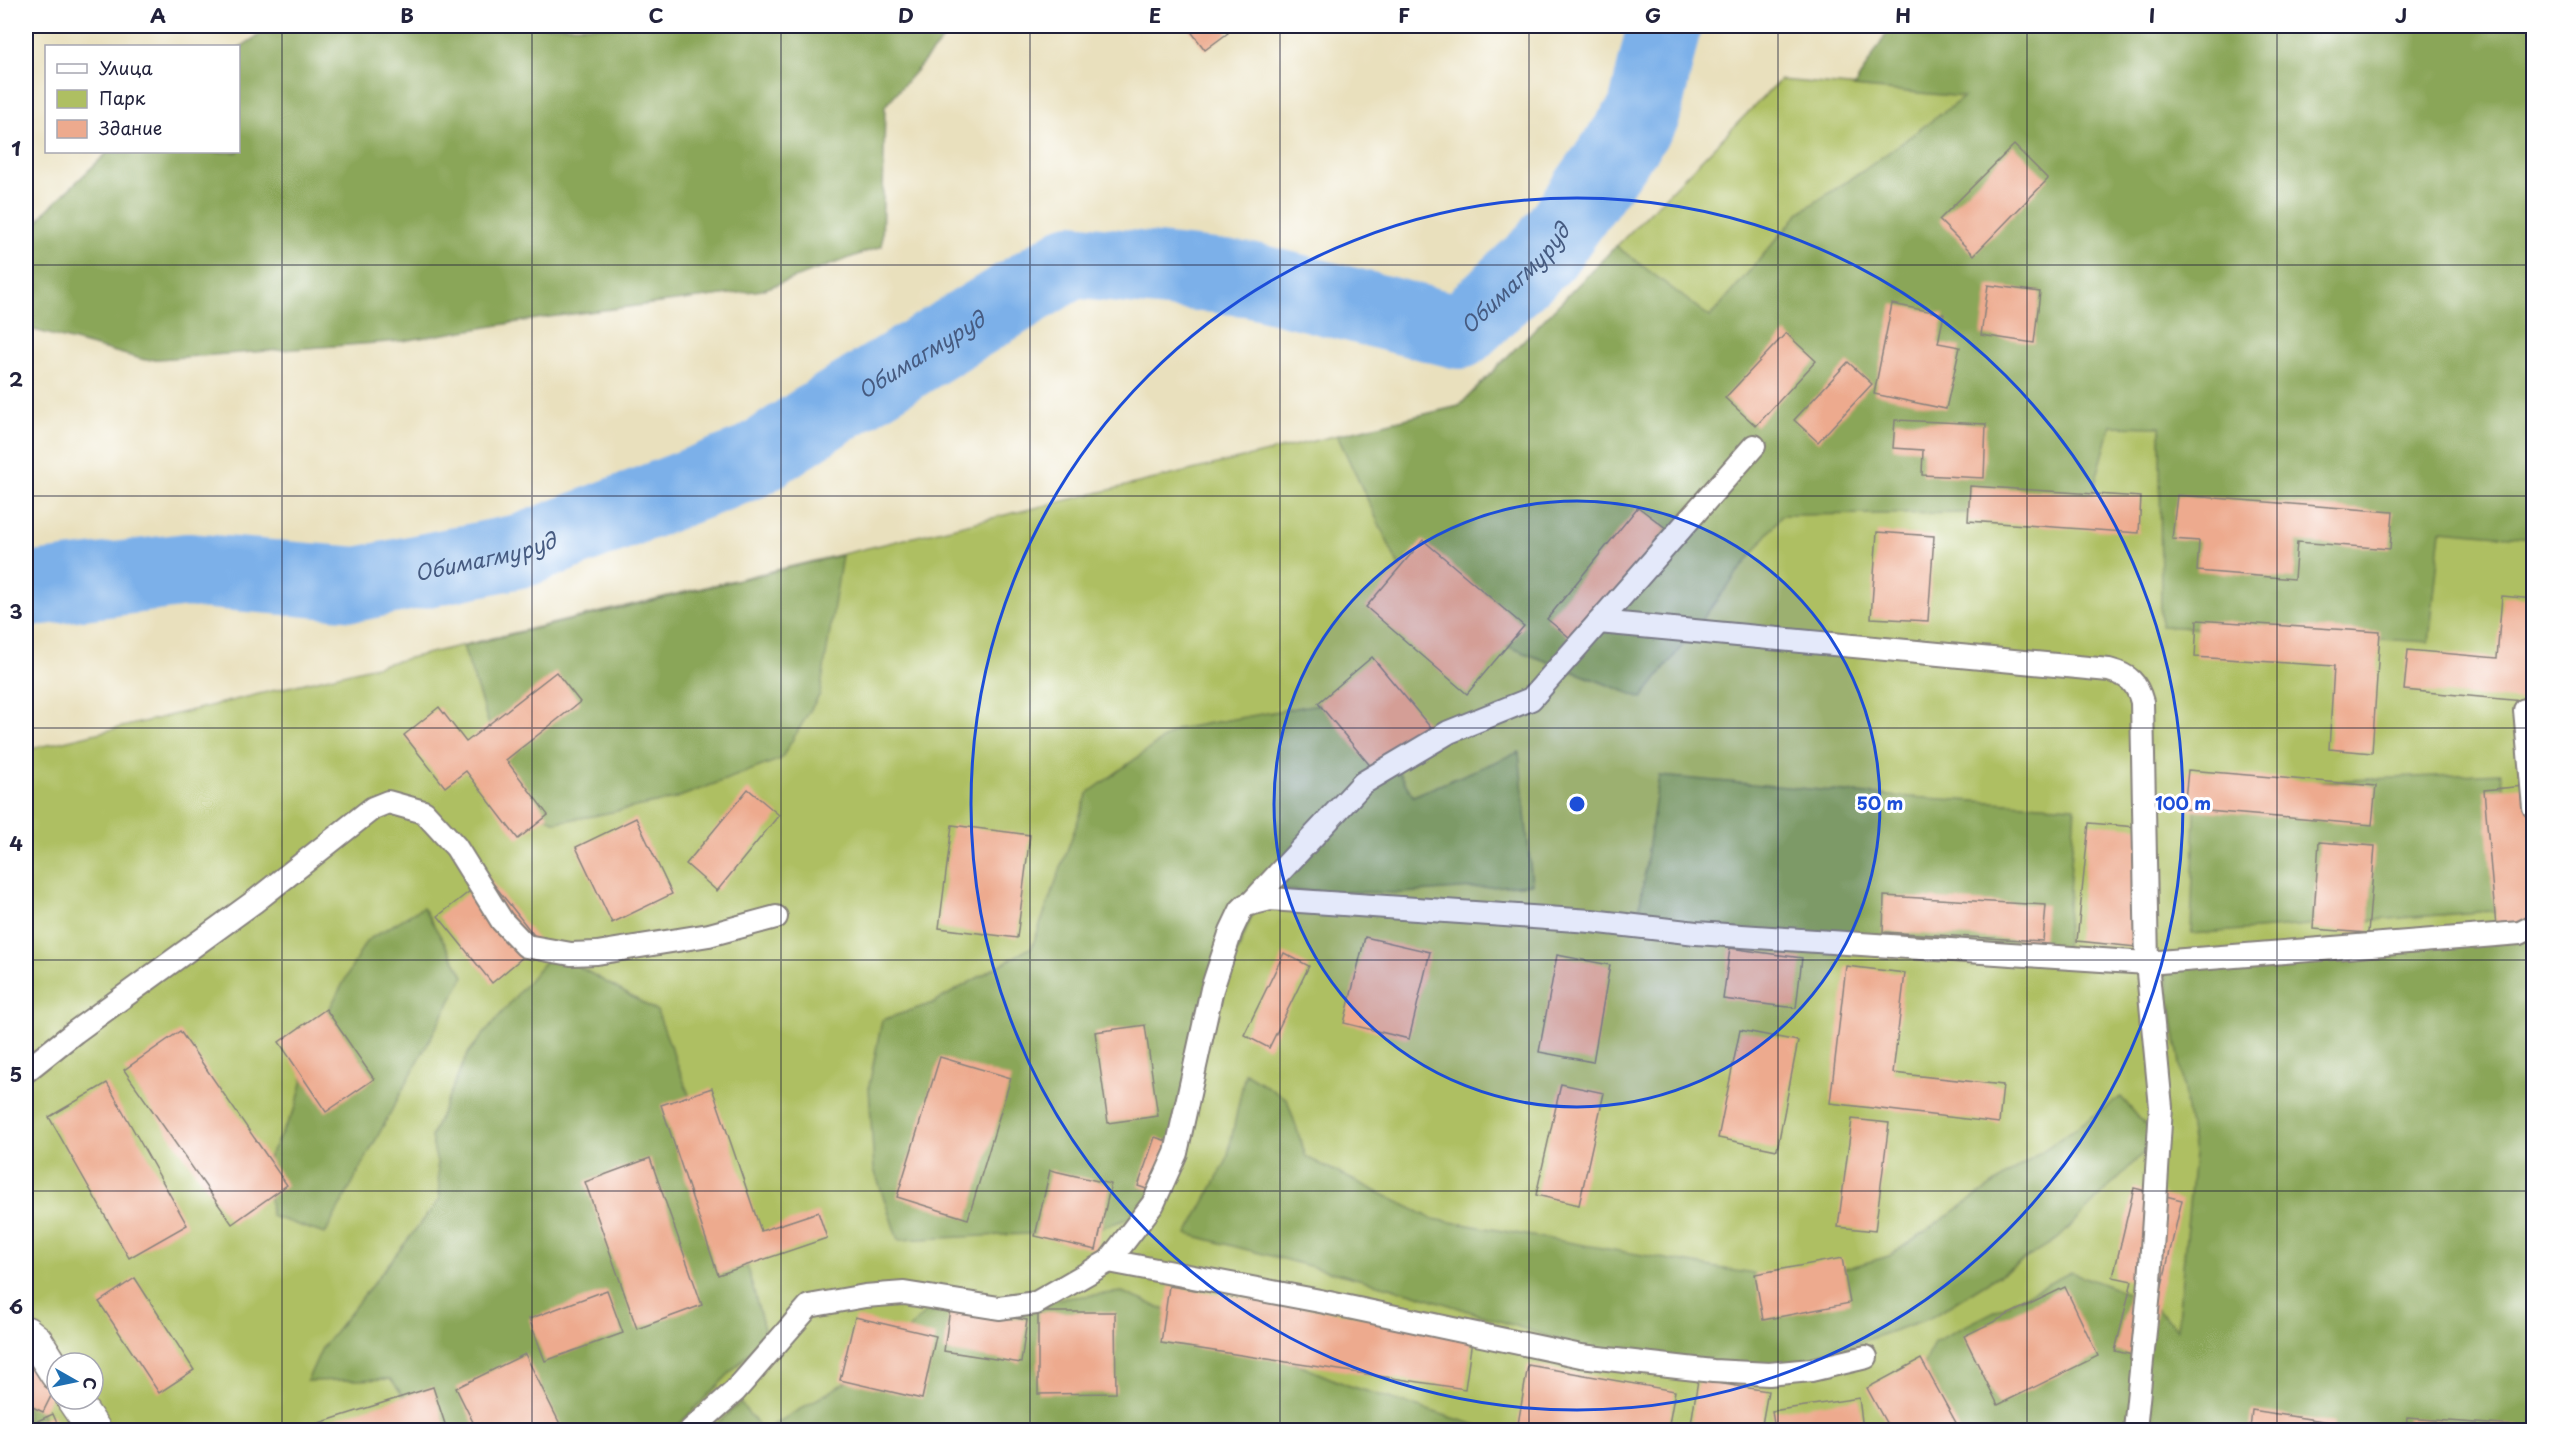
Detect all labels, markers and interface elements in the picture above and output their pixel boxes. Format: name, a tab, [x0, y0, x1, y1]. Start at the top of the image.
text: A	[150, 0, 166, 30]
text: B	[400, 0, 414, 30]
text: C	[648, 0, 664, 30]
text: D	[898, 0, 914, 30]
text: E	[1149, 0, 1161, 30]
text: F	[1398, 0, 1410, 30]
text: G	[1645, 0, 1661, 30]
text: H	[1895, 0, 1911, 30]
text: I	[2149, 0, 2155, 30]
text: J	[2395, 0, 2407, 30]
legend	[45, 45, 240, 153]
text: Улица	[99, 54, 153, 81]
text: Парк	[99, 84, 146, 111]
text: Здание	[99, 114, 162, 141]
text: 1	[11, 133, 21, 163]
water label: Обимагмуруд	[1452, 215, 1578, 340]
water label: Обимагмуруд	[851, 302, 992, 406]
text: 2	[9, 364, 23, 394]
water label: Обимагмуруд	[412, 523, 562, 588]
text: 3	[9, 596, 23, 626]
text: 50 m	[1857, 789, 1903, 816]
text: 100 m	[2155, 789, 2211, 816]
centre of rings	[1567, 794, 1587, 814]
text: 4	[9, 828, 23, 858]
text: 5	[10, 1059, 22, 1089]
text: 6	[9, 1291, 23, 1321]
north arrow	[45, 1351, 105, 1411]
text: С	[78, 1376, 104, 1391]

